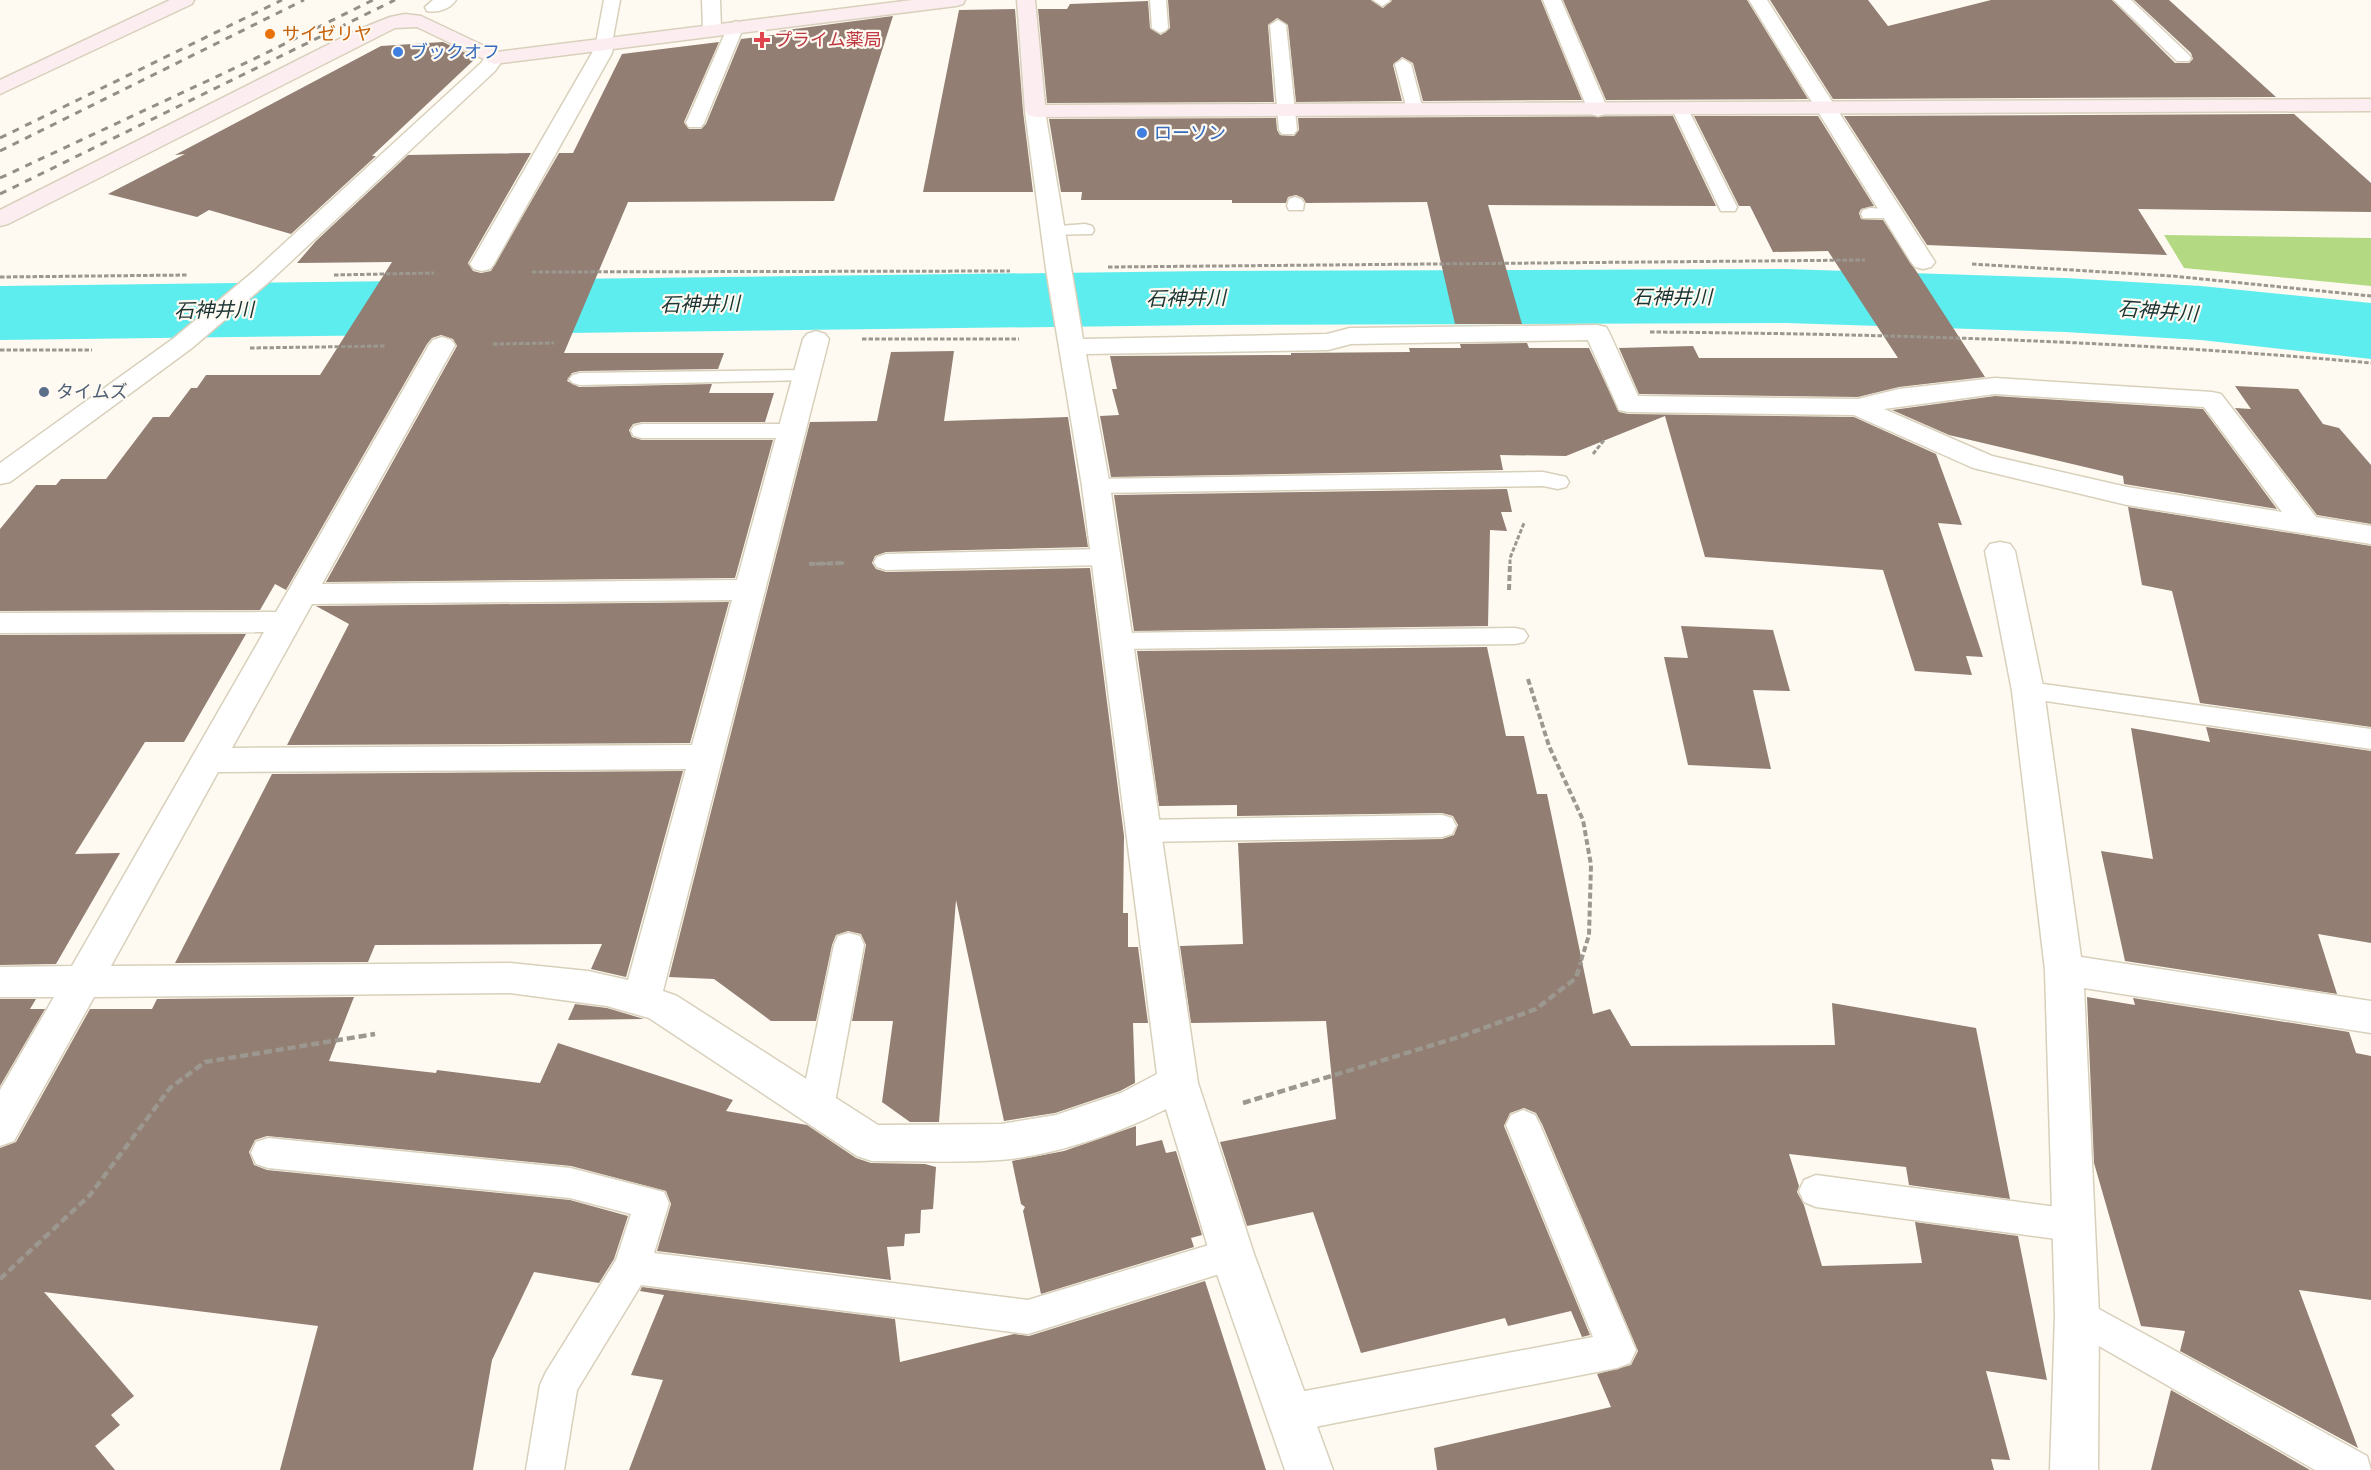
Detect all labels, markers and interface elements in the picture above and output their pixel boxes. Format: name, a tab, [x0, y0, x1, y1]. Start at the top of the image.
place label: サイゼリヤ	[282, 23, 372, 45]
marker: サイゼリヤ	[263, 27, 277, 41]
place label: プライム薬局	[774, 29, 882, 51]
marker: プライム薬局	[755, 33, 769, 47]
place label: ブックオフ	[410, 41, 500, 63]
marker: ブックオフ	[391, 45, 405, 59]
place label: ローソン	[1154, 122, 1226, 144]
marker: ローソン	[1135, 126, 1149, 140]
water label: 石神井川	[1146, 285, 1228, 311]
water label: 石神井川	[1632, 285, 1714, 309]
water label: 石神井川	[660, 291, 742, 317]
water label: 石神井川	[2117, 296, 2201, 326]
water label: 石神井川	[174, 297, 256, 323]
place label: タイムズ	[56, 381, 128, 403]
marker: タイムズ	[37, 385, 51, 399]

